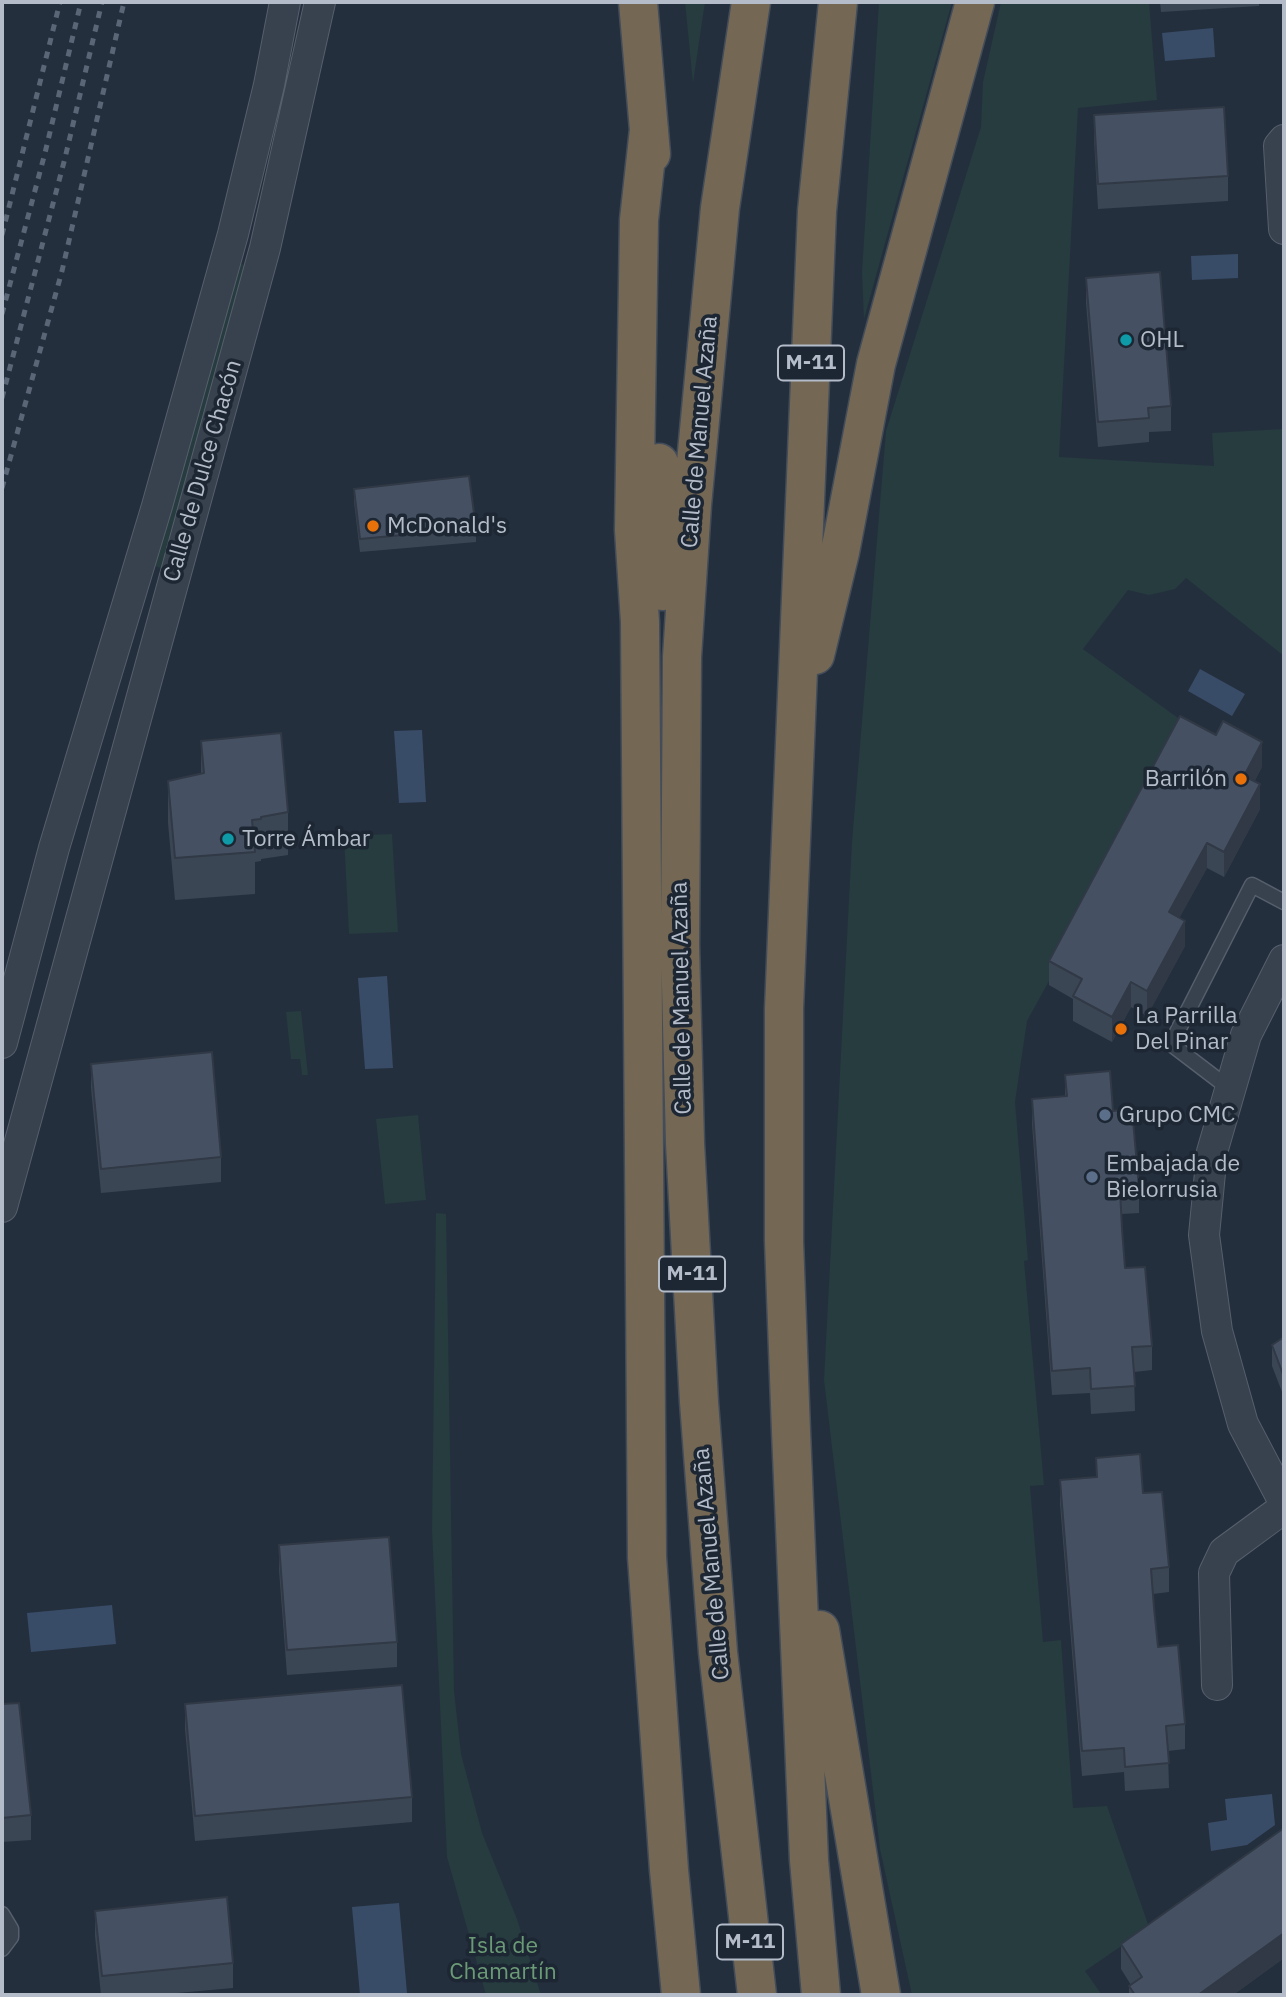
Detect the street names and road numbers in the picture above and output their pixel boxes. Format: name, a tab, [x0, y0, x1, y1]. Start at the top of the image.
street label: Calle de Manuel Azaña	[676, 315, 724, 549]
road number: M-11	[778, 346, 844, 380]
street label: Calle de Dulce Chacón	[158, 357, 248, 585]
street label: Calle de Manuel Azaña	[666, 881, 698, 1115]
road number: M-11	[659, 1256, 725, 1292]
street label: Calle de Manuel Azaña	[688, 1447, 736, 1681]
road number: M-11	[717, 1924, 783, 1960]

